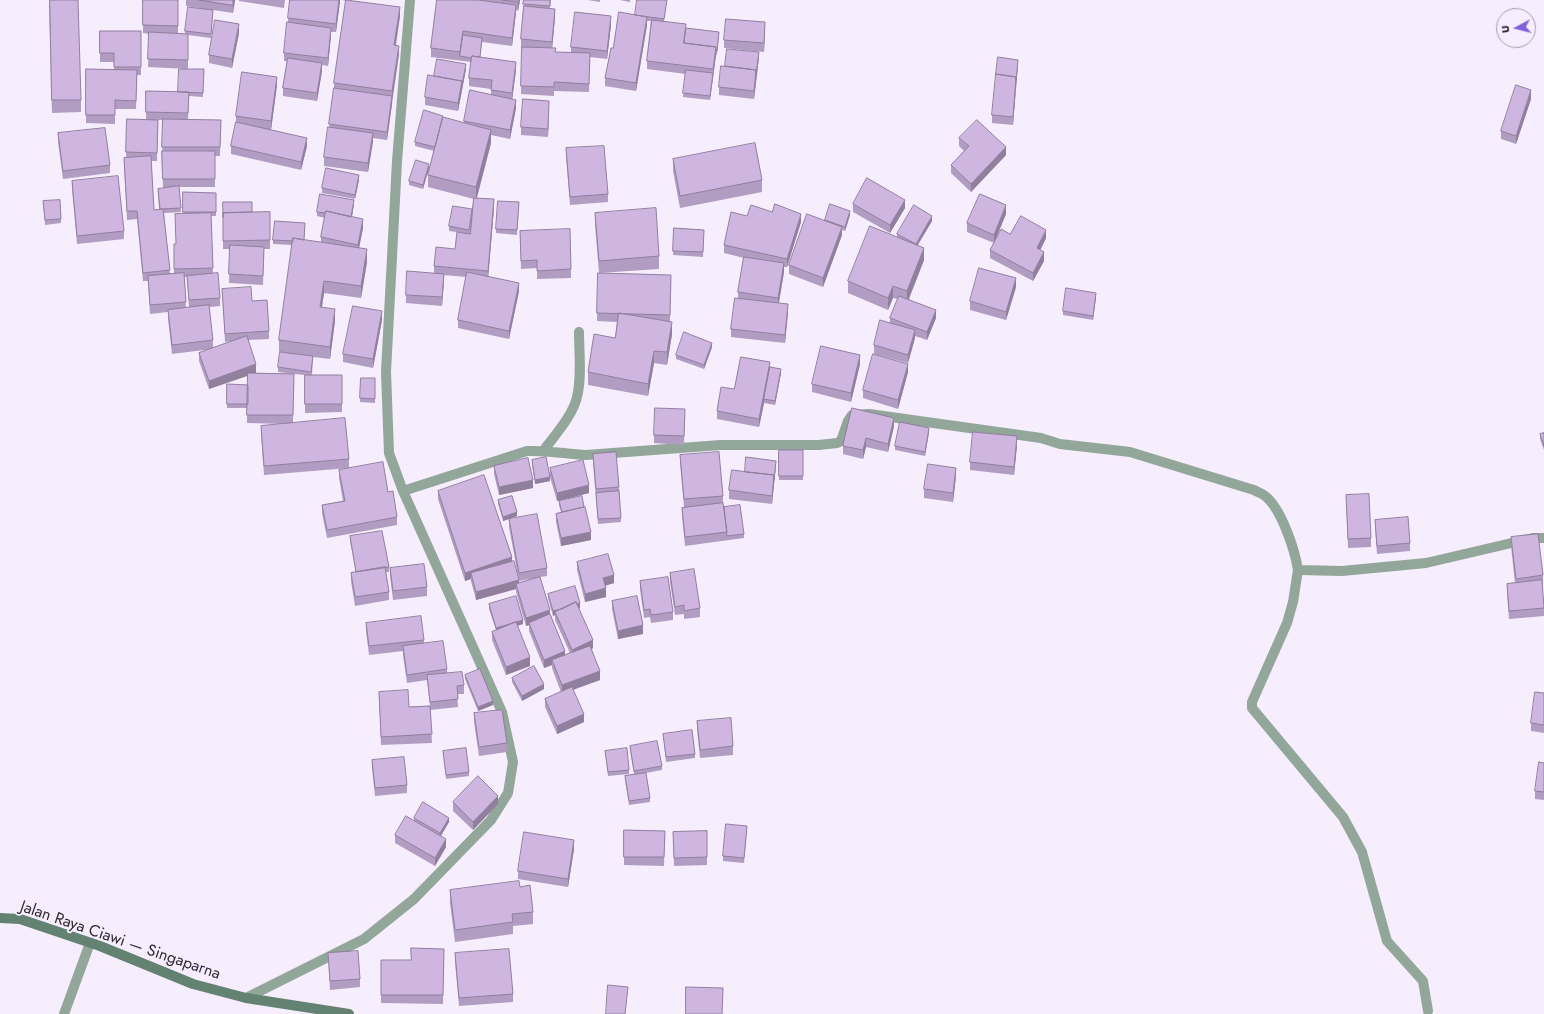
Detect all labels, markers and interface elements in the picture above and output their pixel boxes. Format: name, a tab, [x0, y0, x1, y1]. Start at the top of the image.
north arrow	[1496, 8, 1536, 48]
text: U	[1497, 25, 1513, 34]
street label: Jalan Raya Ciawi — Singaparna	[17, 898, 223, 984]

